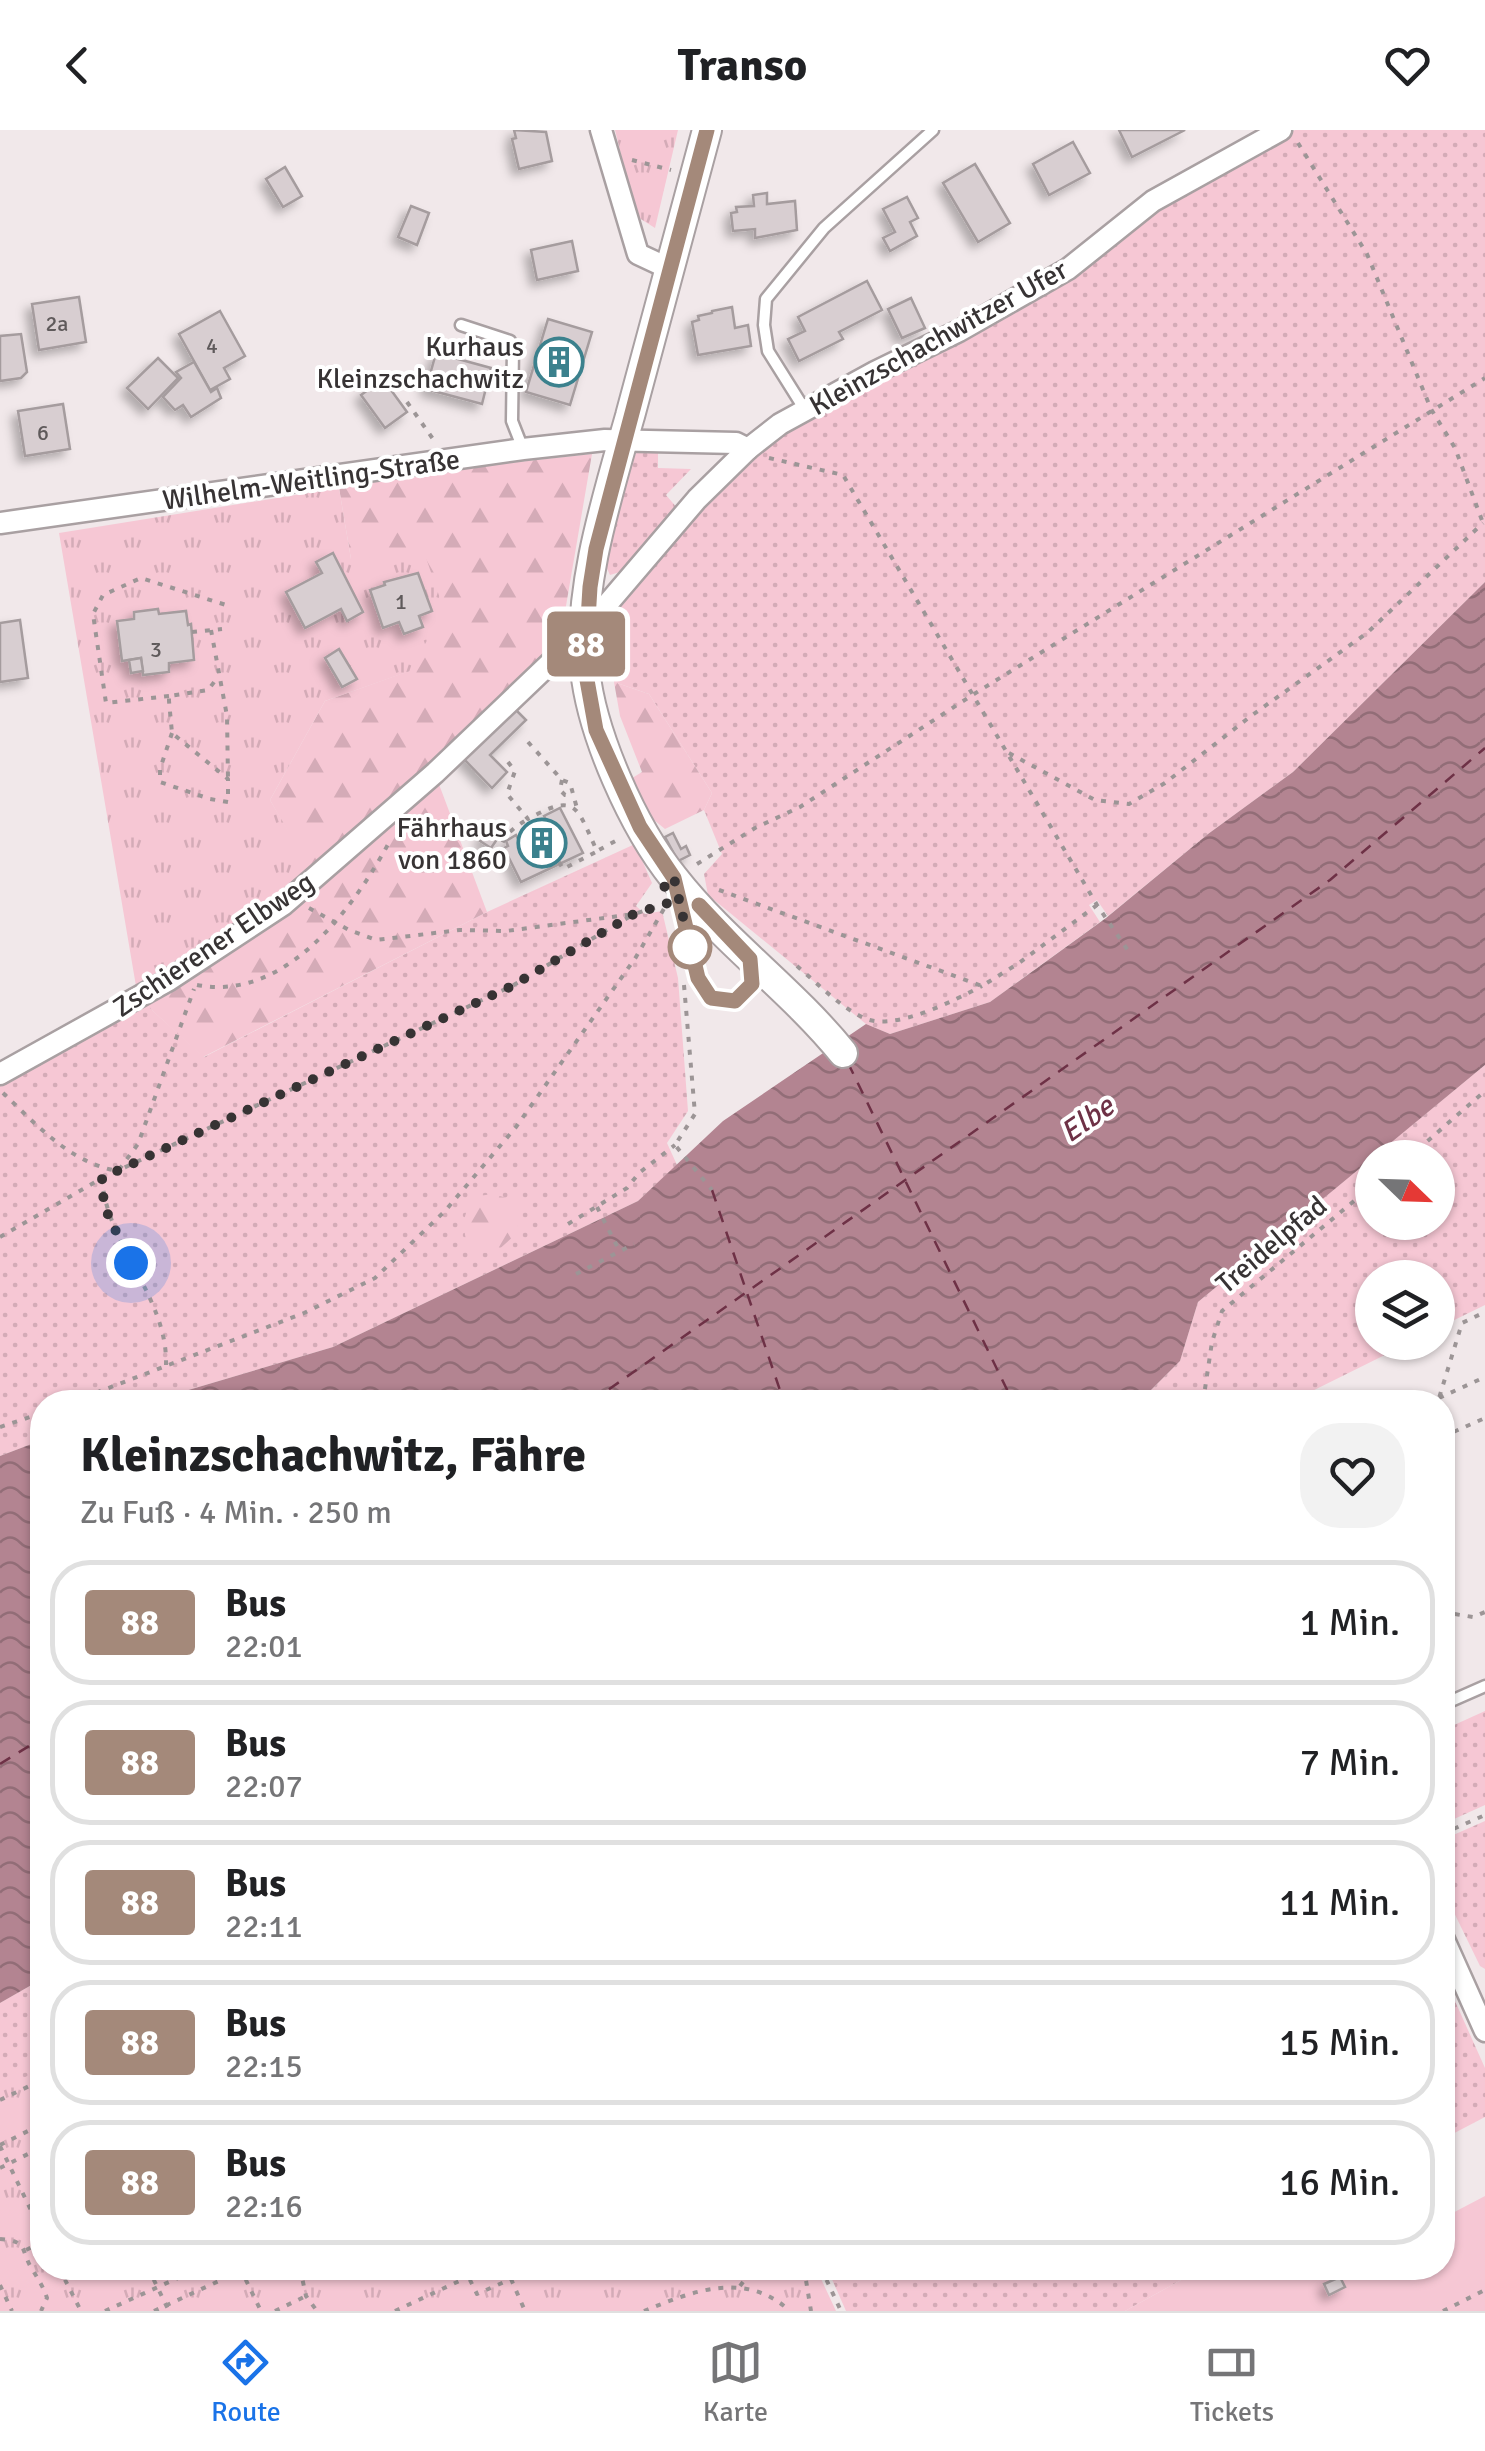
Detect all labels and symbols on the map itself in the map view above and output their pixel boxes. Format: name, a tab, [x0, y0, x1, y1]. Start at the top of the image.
street label: Kleinzschachwitzer Ufer	[804, 252, 1074, 423]
house number: 2a	[45, 310, 69, 337]
place label: Kurhaus Kleinzschachwitz	[316, 330, 524, 396]
house number: 4	[206, 332, 218, 359]
building icon: Kurhaus Kleinzschachwitz	[533, 336, 585, 388]
house number: 6	[37, 419, 49, 446]
street label: Wilhelm-Weitling-Straße	[160, 442, 462, 518]
house number: 1	[395, 588, 407, 615]
line badge: 88	[541, 612, 631, 676]
house number: 3	[150, 636, 162, 663]
place label: Fährhaus von 1860	[397, 811, 507, 877]
building icon: Fährhaus von 1860	[516, 817, 568, 869]
street label: Zschierener Elbweg	[107, 865, 321, 1025]
unlabelled marker	[669, 926, 711, 968]
water label: Elbe	[1053, 1087, 1123, 1151]
north arrow	[1355, 1140, 1455, 1240]
street label: Treidelpfad	[1209, 1189, 1334, 1301]
your location	[106, 1238, 156, 1288]

